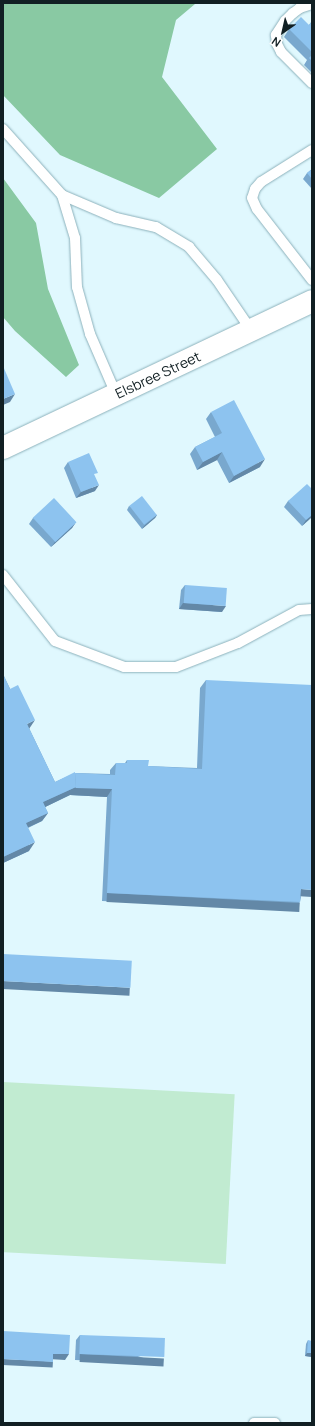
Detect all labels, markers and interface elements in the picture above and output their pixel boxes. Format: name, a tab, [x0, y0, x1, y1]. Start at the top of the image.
north arrow	[263, 12, 303, 52]
text: N	[269, 34, 283, 51]
street label: Elsbree Street	[113, 348, 203, 402]

